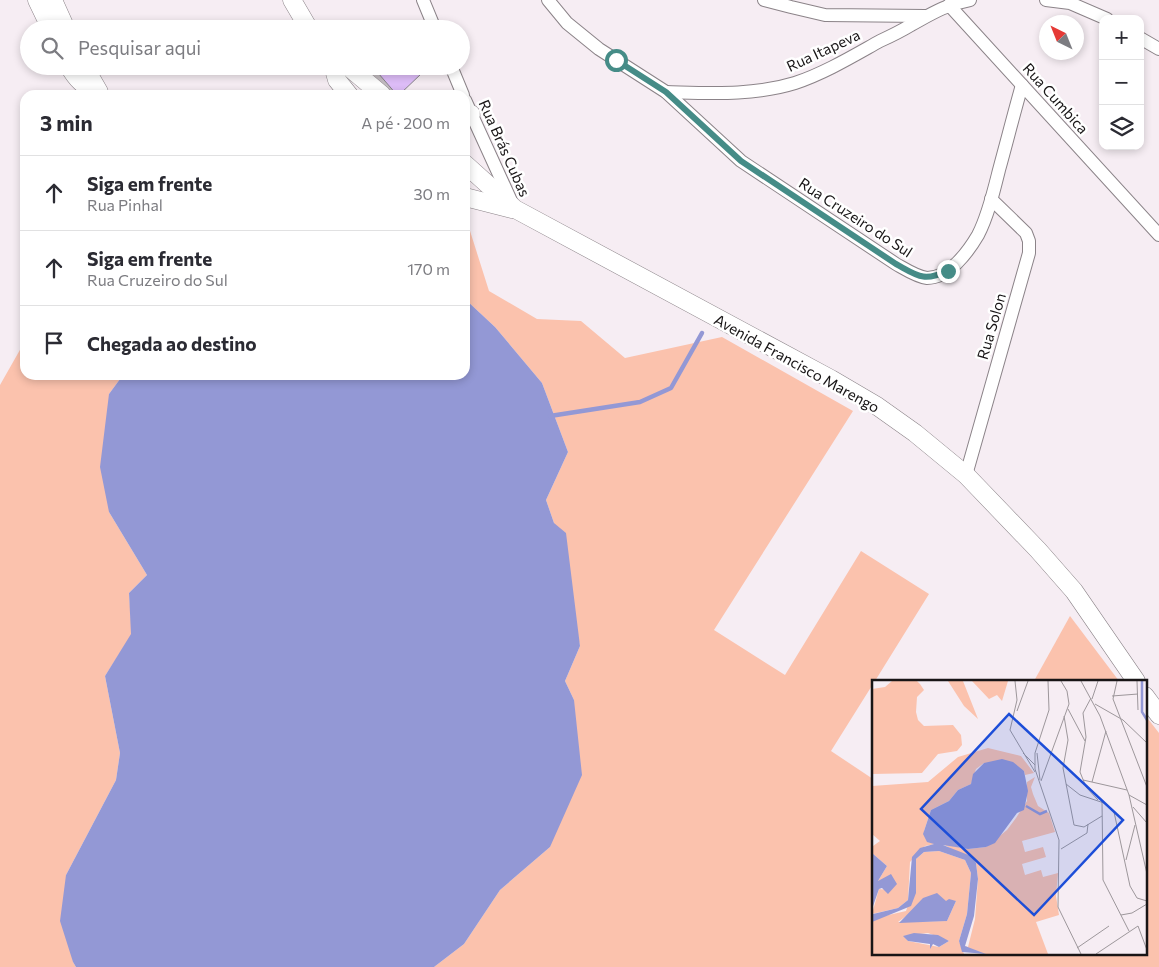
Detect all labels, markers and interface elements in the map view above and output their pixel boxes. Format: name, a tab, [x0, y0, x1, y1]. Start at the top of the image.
north arrow	[1039, 15, 1084, 60]
map controls	[1099, 15, 1144, 150]
button: +	[1099, 15, 1144, 60]
search box	[20, 20, 470, 75]
street label: Rua Itapeva	[783, 25, 863, 75]
icon: search	[38, 34, 66, 62]
text: Pesquisar aqui	[78, 36, 201, 59]
route start	[605, 49, 628, 72]
street label: Rua Cumbica	[1020, 59, 1092, 137]
button: −	[1099, 60, 1144, 105]
street label: Rua Brás Cubas	[476, 97, 534, 199]
button: layers	[1099, 105, 1144, 150]
text: 3 min	[40, 110, 93, 135]
text: A pé · 200 m	[361, 113, 450, 132]
text: Siga em frente	[87, 172, 212, 195]
street label: Rua Cruzeiro do Sul	[796, 174, 916, 260]
icon: ahead	[40, 179, 68, 207]
text: 30 m	[413, 184, 450, 203]
text: Rua Pinhal	[87, 195, 163, 214]
text: Siga em frente	[87, 247, 212, 270]
icon: ahead	[40, 254, 68, 282]
text: 170 m	[407, 259, 450, 278]
route end	[937, 260, 960, 283]
text: Rua Cruzeiro do Sul	[87, 270, 228, 289]
street label: Rua Solon	[973, 291, 1009, 361]
street label: Avenida Francisco Marengo	[711, 310, 883, 416]
icon: arrive	[40, 329, 68, 357]
text: Chegada ao destino	[87, 332, 257, 355]
inset map	[872, 680, 1146, 954]

